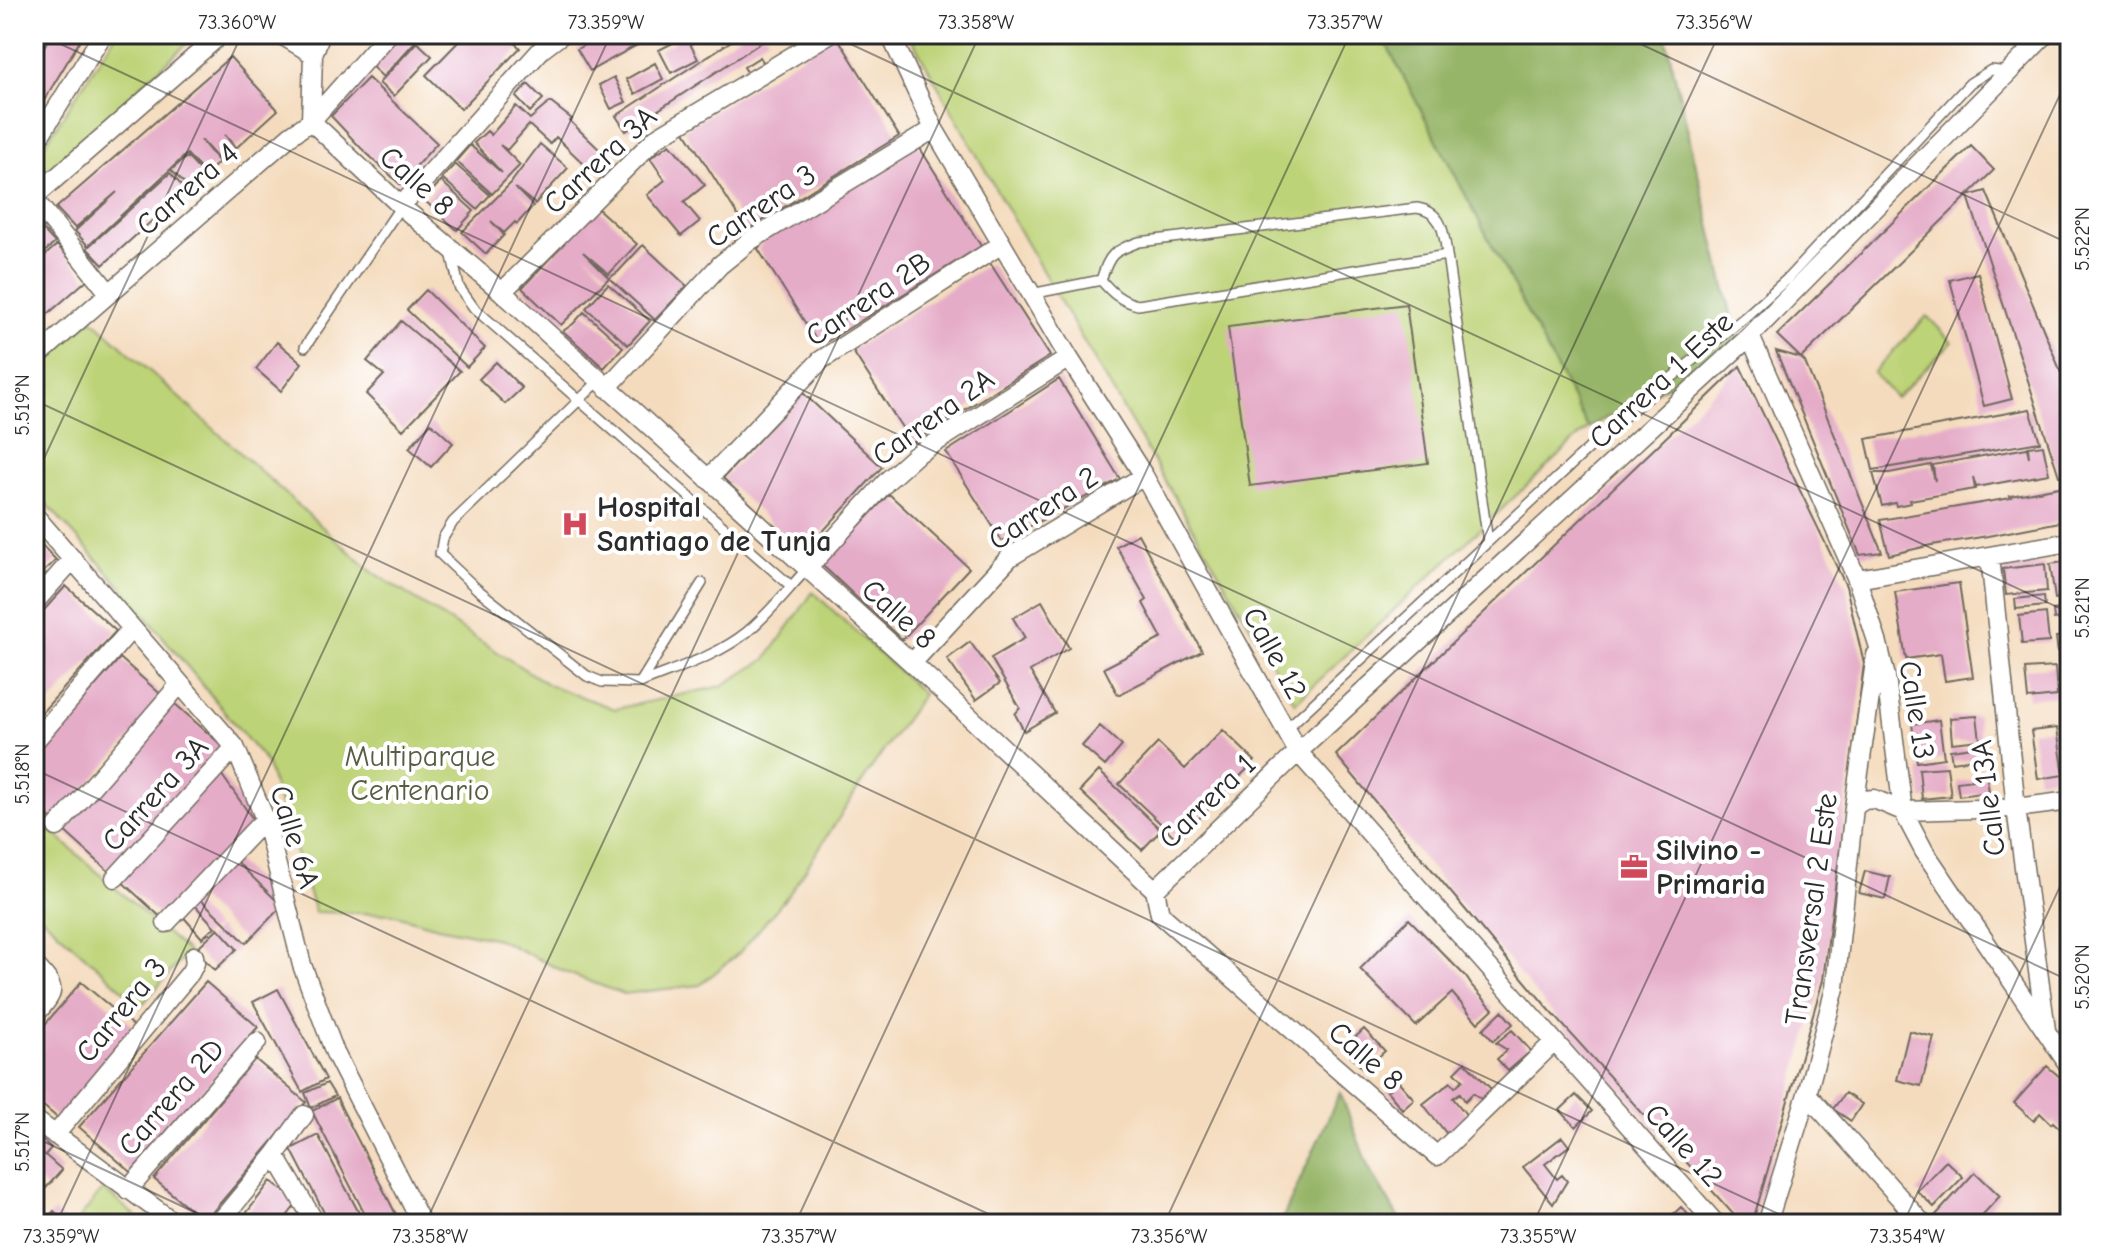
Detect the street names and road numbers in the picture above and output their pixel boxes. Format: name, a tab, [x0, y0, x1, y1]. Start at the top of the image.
street label: Carrera 3A	[537, 99, 664, 221]
street label: Carrera 4	[129, 136, 245, 243]
street label: Calle 8	[372, 139, 461, 224]
street label: Carrera 3	[700, 157, 823, 256]
street label: Carrera 2B	[799, 245, 937, 354]
street label: Carrera 1 Este	[1582, 305, 1741, 456]
street label: Carrera 2A	[866, 361, 1001, 473]
street label: Carrera 2	[982, 459, 1105, 558]
street label: Calle 8	[854, 572, 943, 657]
street label: Calle 12	[1235, 601, 1314, 705]
street label: Calle 13	[1891, 658, 1942, 762]
street label: Carrera 3A	[95, 730, 216, 859]
street label: Calle 13A	[1964, 738, 2013, 858]
street label: Carrera 1	[1152, 747, 1263, 856]
street label: Calle 6A	[262, 781, 327, 893]
street label: Transversal 2 Este	[1778, 791, 1845, 1027]
street label: Carrera 3	[69, 951, 174, 1070]
street label: Calle 8	[1321, 1014, 1410, 1098]
street label: Carrera 2D	[111, 1032, 232, 1163]
street label: Calle 12	[1637, 1097, 1730, 1194]

